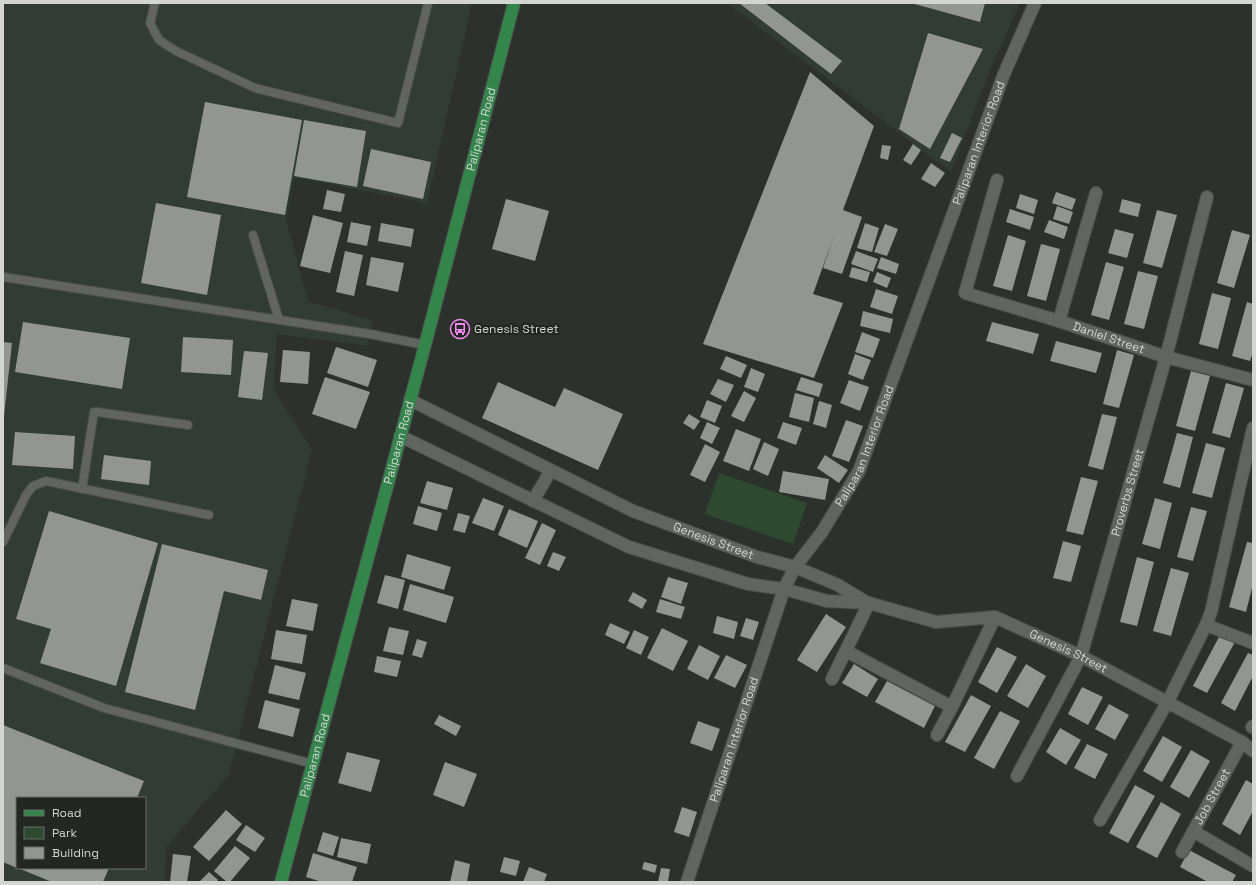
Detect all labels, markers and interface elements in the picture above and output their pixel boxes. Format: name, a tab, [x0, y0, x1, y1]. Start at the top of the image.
street label: Paliparan Interior Road	[949, 79, 1009, 207]
street label: Paliparan Road	[463, 86, 500, 173]
bus stop icon: Genesis Street	[449, 318, 471, 340]
street label: Daniel Street	[1071, 318, 1147, 357]
place label: Genesis Street	[474, 321, 559, 337]
street label: Paliparan Interior Road	[831, 383, 898, 510]
street label: Paliparan Road	[380, 399, 418, 486]
street label: Proverbs Street	[1107, 447, 1148, 538]
street label: Genesis Street	[671, 519, 756, 563]
street label: Genesis Street	[1027, 626, 1110, 677]
street label: Paliparan Interior Road	[706, 675, 762, 804]
street label: Paliparan Road	[296, 712, 334, 799]
street label: Job Street	[1190, 766, 1234, 828]
legend	[16, 797, 146, 869]
text: Road	[52, 805, 81, 821]
text: Park	[52, 825, 77, 841]
text: Building	[52, 845, 99, 861]

